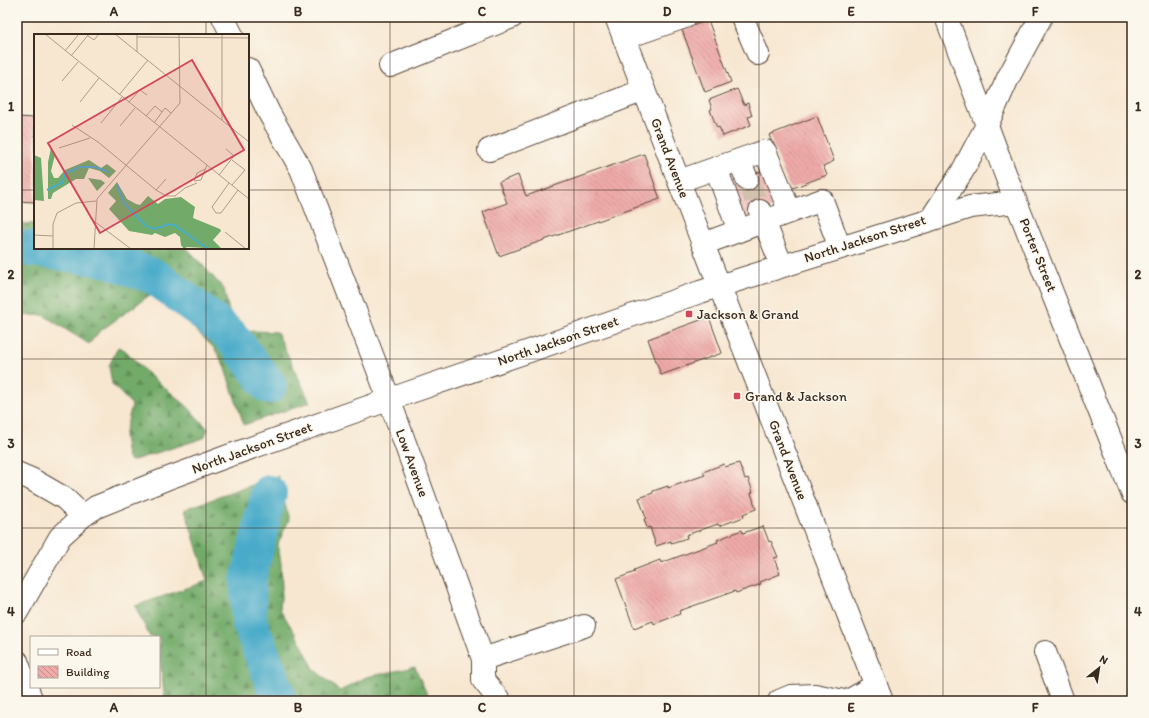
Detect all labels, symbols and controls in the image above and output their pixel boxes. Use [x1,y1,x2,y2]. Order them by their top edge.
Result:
text: A [109,4,119,19]
text: B [294,4,303,19]
text: C [478,4,487,19]
text: D [663,4,672,19]
text: E [847,4,855,19]
text: F [1032,4,1039,19]
inset map [34,34,249,249]
text: 1 [8,99,14,114]
text: 1 [1135,99,1141,114]
street label: Grand Avenue [647,115,693,201]
street label: North Jackson Street [802,211,928,267]
street label: Porter Street [1016,216,1060,294]
text: 2 [8,267,15,282]
text: 2 [1135,267,1142,282]
place label: Jackson & Grand [697,306,799,323]
marker: Jackson & Grand [684,309,694,319]
street label: North Jackson Street [495,312,621,370]
place label: Grand & Jackson [745,388,847,405]
marker: Grand & Jackson [732,391,742,401]
street label: Grand Avenue [765,417,811,503]
street label: North Jackson Street [190,418,314,478]
street label: Low Avenue [392,427,432,500]
text: 3 [7,436,15,451]
text: 3 [1134,436,1142,451]
text: 4 [7,604,15,619]
text: 4 [1134,604,1142,619]
legend [30,636,160,688]
text: Road [66,645,92,659]
north arrow [1079,648,1119,688]
text: N [1097,652,1110,667]
text: Building [66,665,110,679]
text: A [109,700,119,715]
text: B [294,700,303,715]
text: C [478,700,487,715]
text: D [663,700,672,715]
text: E [847,700,855,715]
text: F [1032,700,1039,715]

